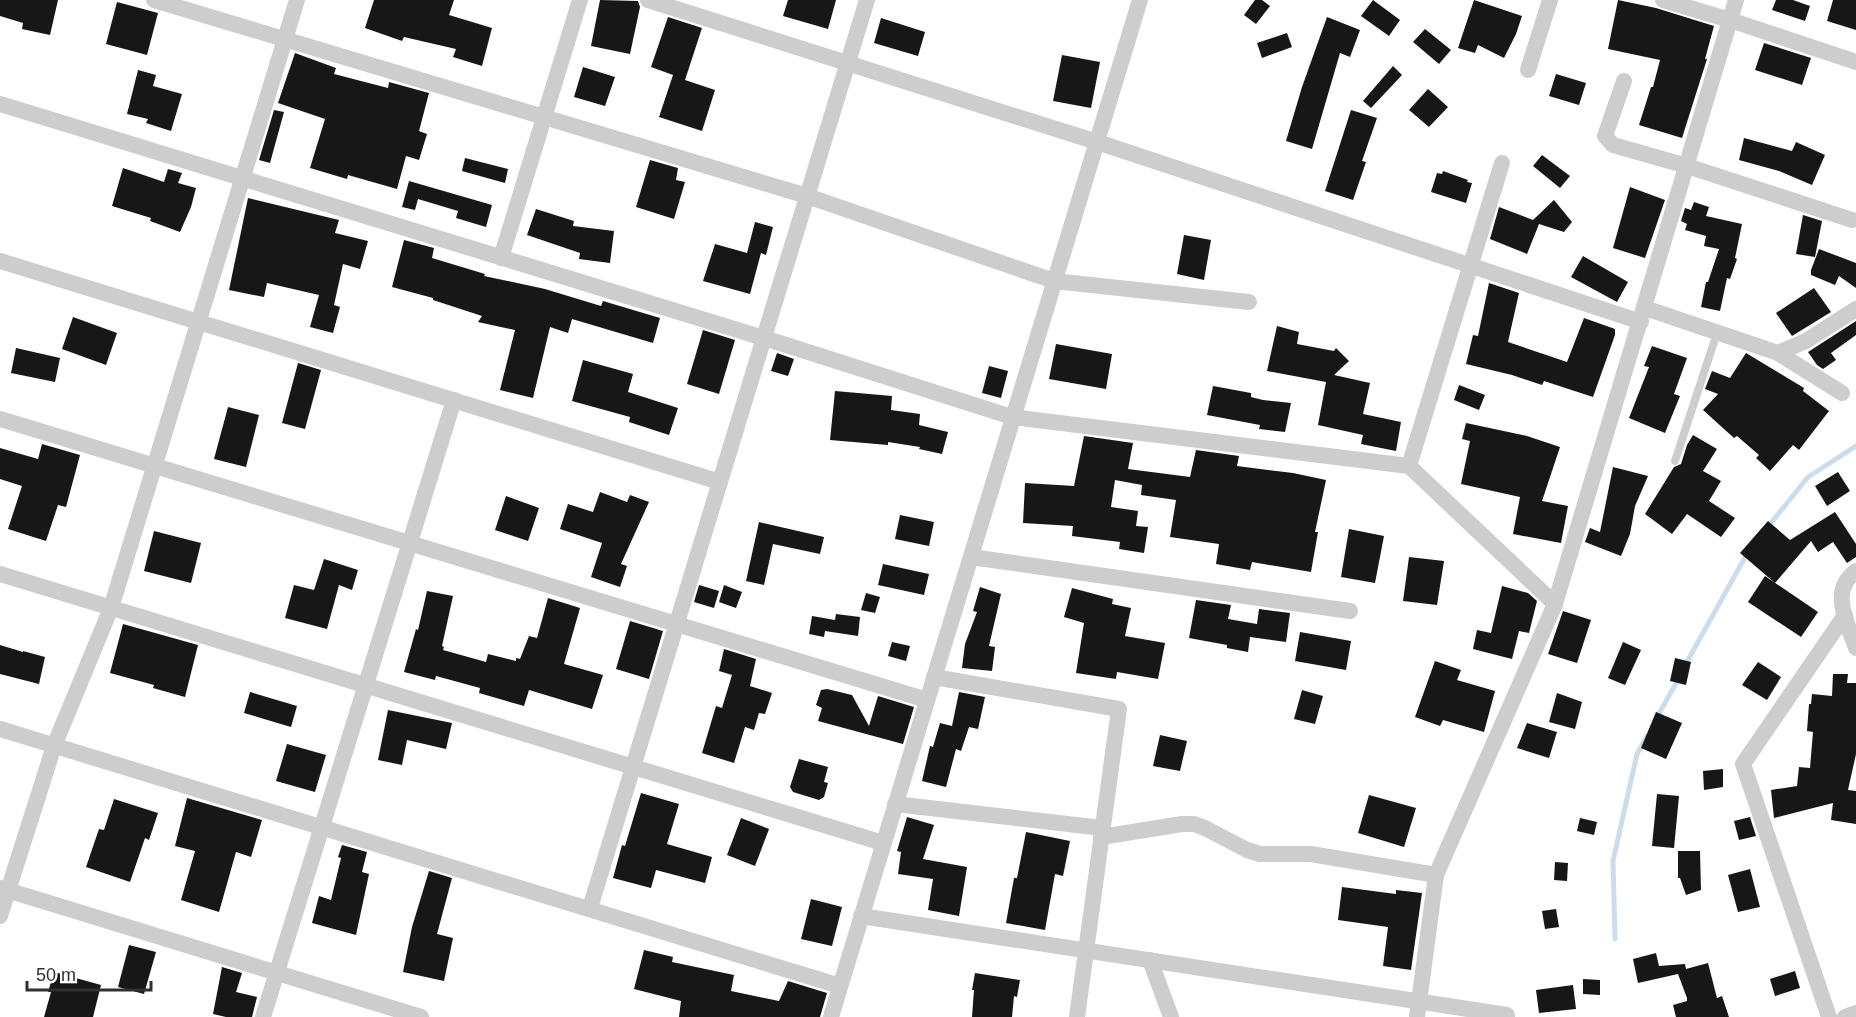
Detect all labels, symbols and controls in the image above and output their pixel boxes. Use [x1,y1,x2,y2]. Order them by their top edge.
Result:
scale bar [27,954,152,992]
text: 50 m [36,965,76,985]

